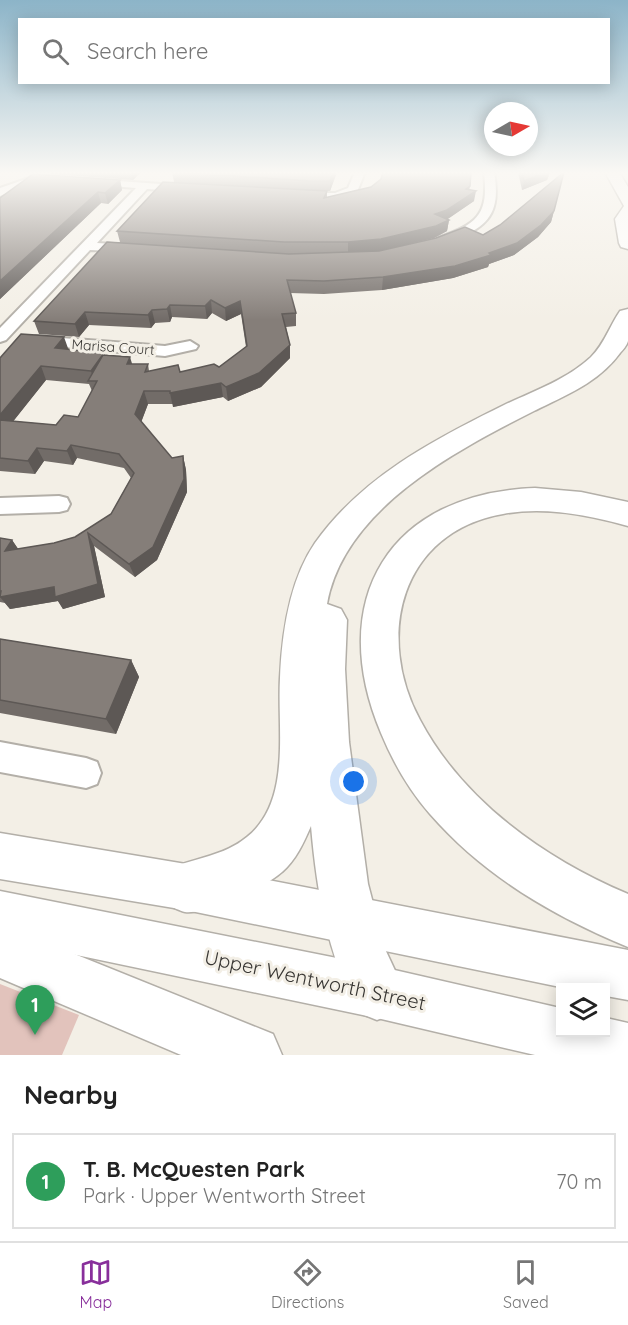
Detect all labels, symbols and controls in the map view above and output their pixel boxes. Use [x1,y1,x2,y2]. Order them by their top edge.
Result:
search box [18,18,610,84]
icon: search [39,35,72,68]
text: Search here [87,37,208,65]
north arrow [484,102,538,156]
street label: Marisa Court [71,335,155,359]
your location [339,767,368,796]
street label: Upper Wentworth Street [202,944,428,1015]
map controls [556,983,610,1037]
button: layers [556,983,610,1037]
pin: 1 [15,986,54,1035]
text: Nearby [24,1078,118,1111]
text: T. B. McQuesten Park [83,1155,305,1183]
text: 1 [42,1169,49,1194]
text: 70 m [556,1169,602,1194]
text: Park · Upper Wentworth Street [83,1183,366,1208]
tab: Map [79,1256,112,1312]
tab: Directions [271,1256,344,1312]
tab: Saved [503,1256,549,1312]

